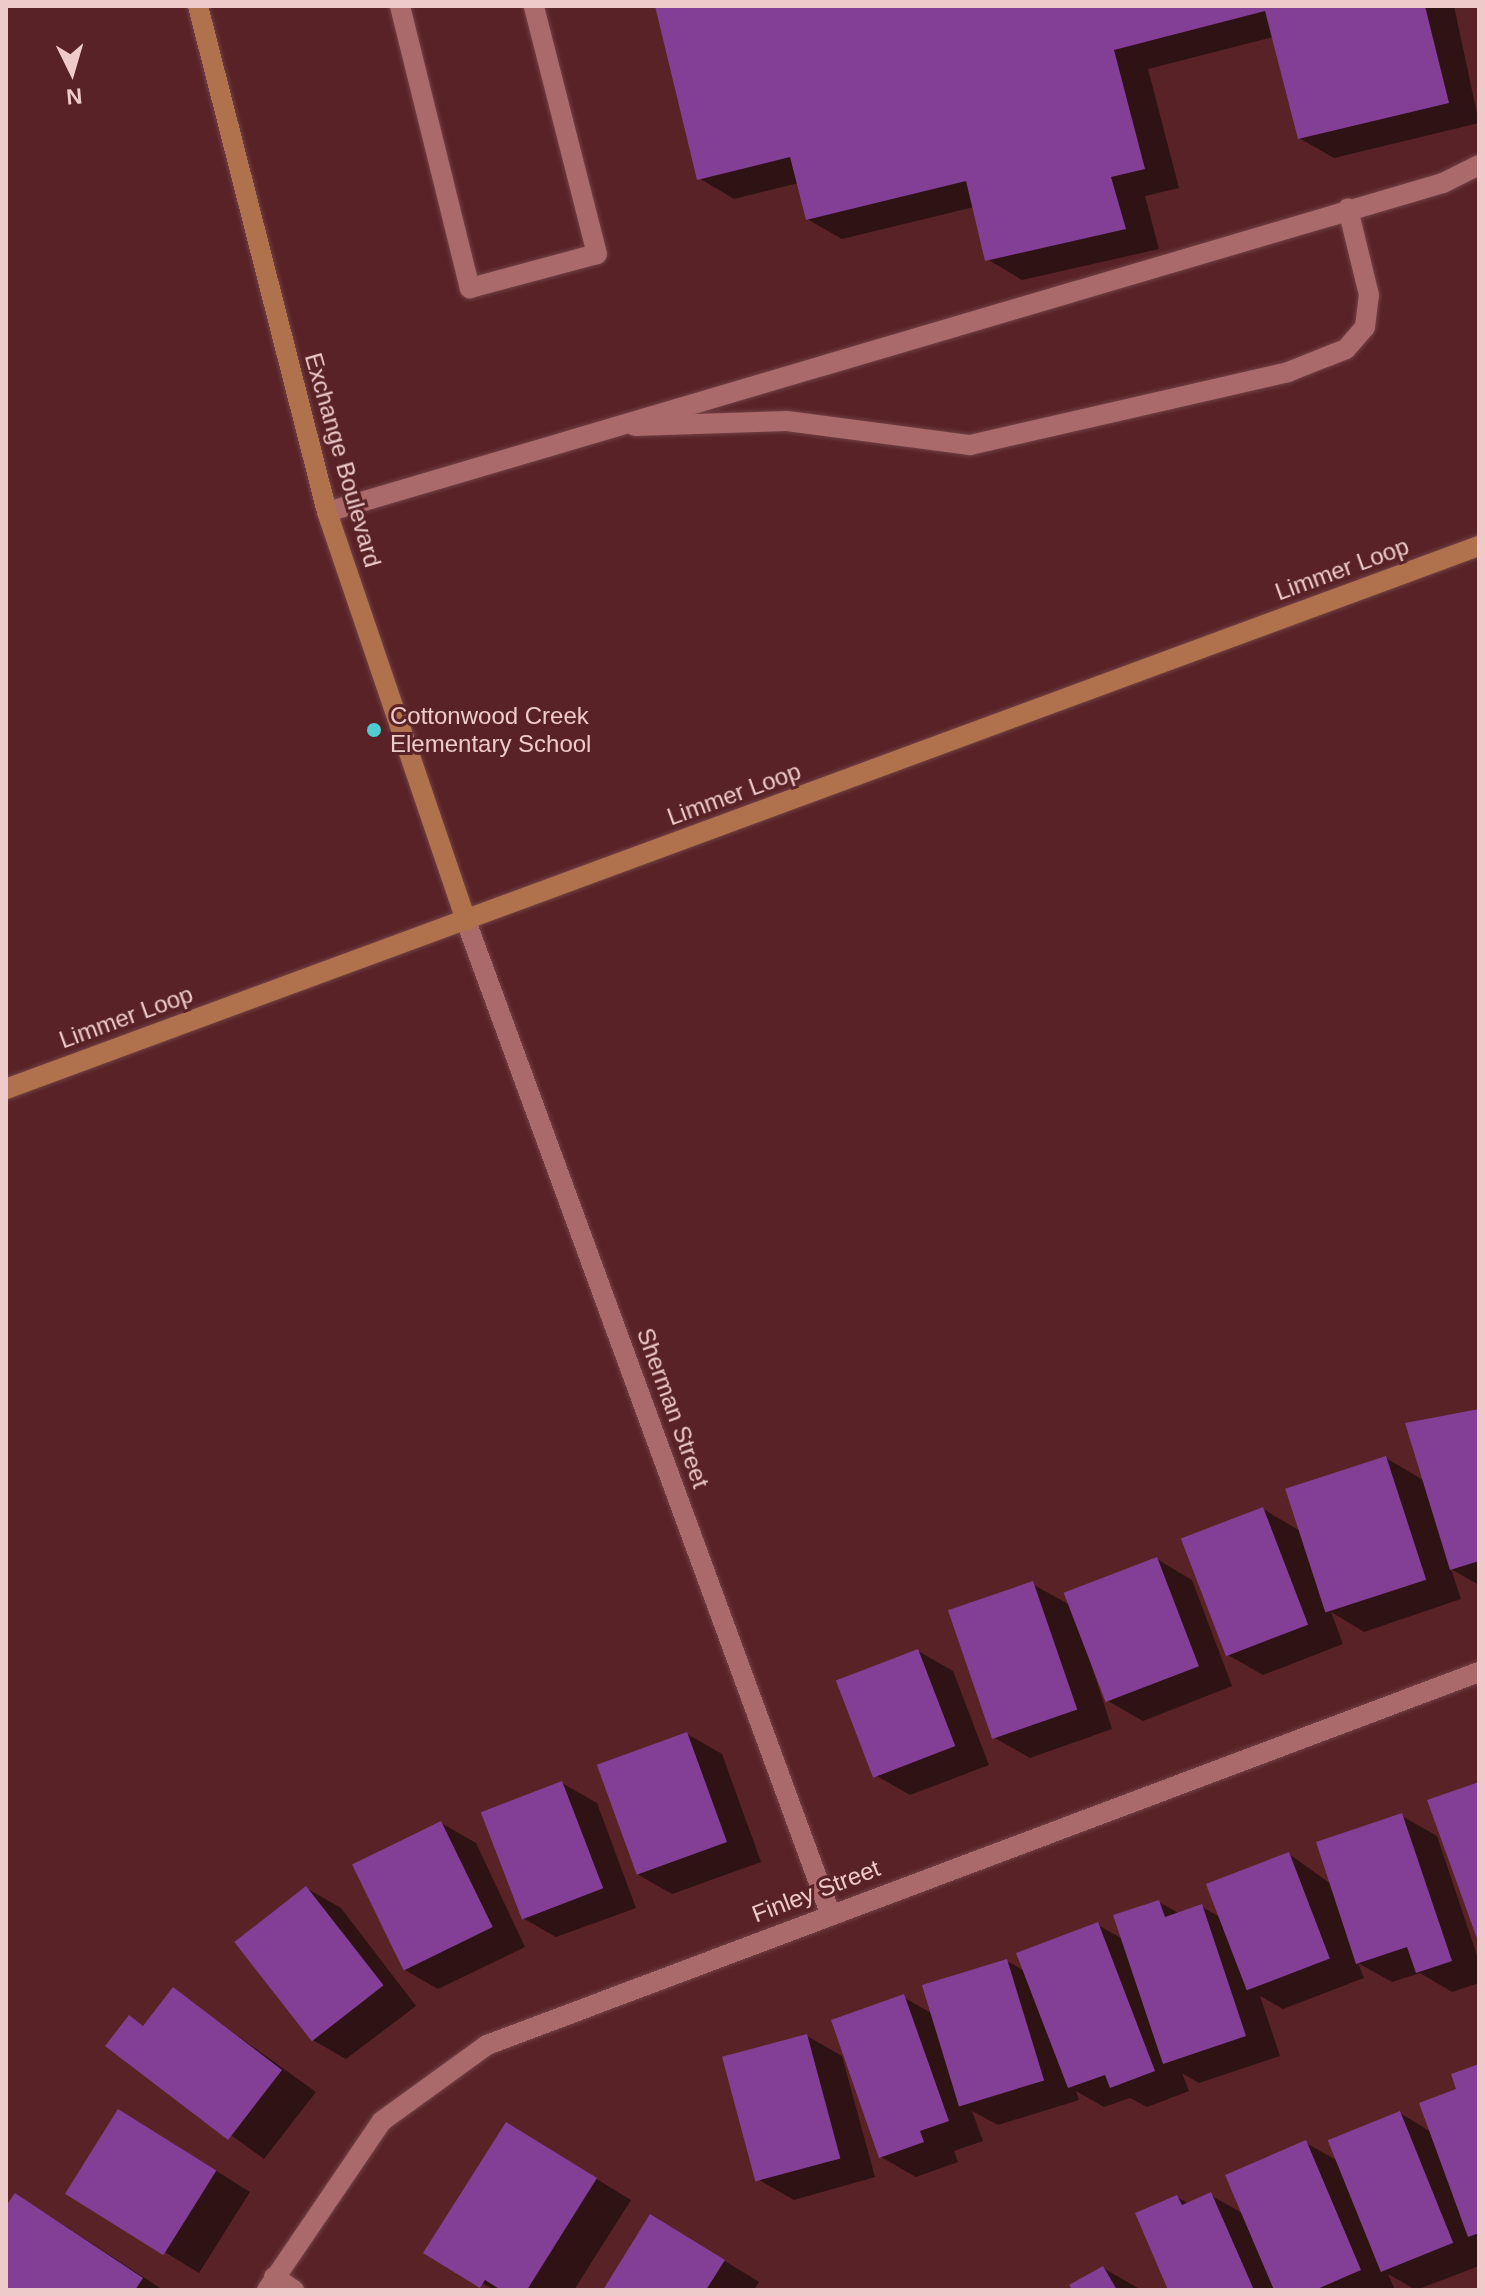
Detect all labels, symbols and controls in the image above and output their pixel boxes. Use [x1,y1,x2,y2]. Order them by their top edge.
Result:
north arrow [32,32,112,112]
text: N [65,83,83,110]
street label: Exchange Boulevard [299,350,387,570]
street label: Limmer Loop [1271,532,1413,606]
place label: Cottonwood Creek Elementary School [390,702,591,758]
marker: Cottonwood Creek Elementary School [365,721,383,739]
street label: Limmer Loop [663,757,805,831]
street label: Limmer Loop [55,980,197,1054]
street label: Sherman Street [631,1324,715,1492]
street label: Finley Street [748,1853,884,1929]

